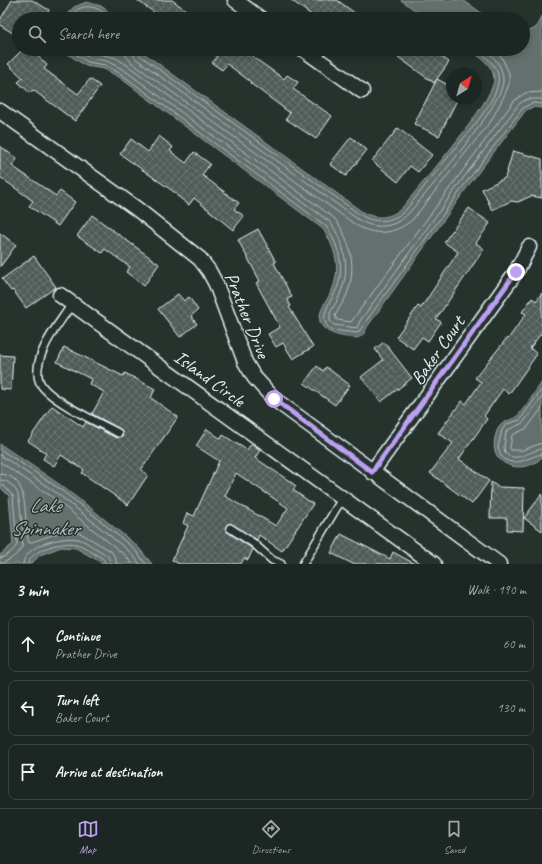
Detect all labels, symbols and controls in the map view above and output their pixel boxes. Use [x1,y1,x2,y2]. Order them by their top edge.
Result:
search box [12,12,530,56]
icon: search [26,23,48,45]
text: Search here [58,25,119,44]
north arrow [446,68,482,104]
route end [507,263,525,281]
street label: Prather Drive [219,269,276,363]
street label: Baker Court [405,310,471,390]
street label: Island Circle [169,345,251,414]
route start [265,390,283,408]
water label: Lake Spinnaker [11,493,82,541]
text: 3 min [16,580,49,601]
text: Walk · 190 m [467,582,526,598]
text: Continue [55,627,100,646]
icon: ahead [17,633,39,655]
text: 60 m [503,636,525,652]
text: Prather Drive [55,646,117,662]
text: Turn left [55,691,98,710]
icon: left [17,697,39,719]
text: 130 m [497,700,525,716]
text: Baker Court [55,710,109,726]
icon: arrive [17,761,39,783]
text: Arrive at destination [55,763,162,782]
tab: Map [77,818,99,856]
tab: Directions [252,818,290,856]
tab: Saved [443,818,465,856]

